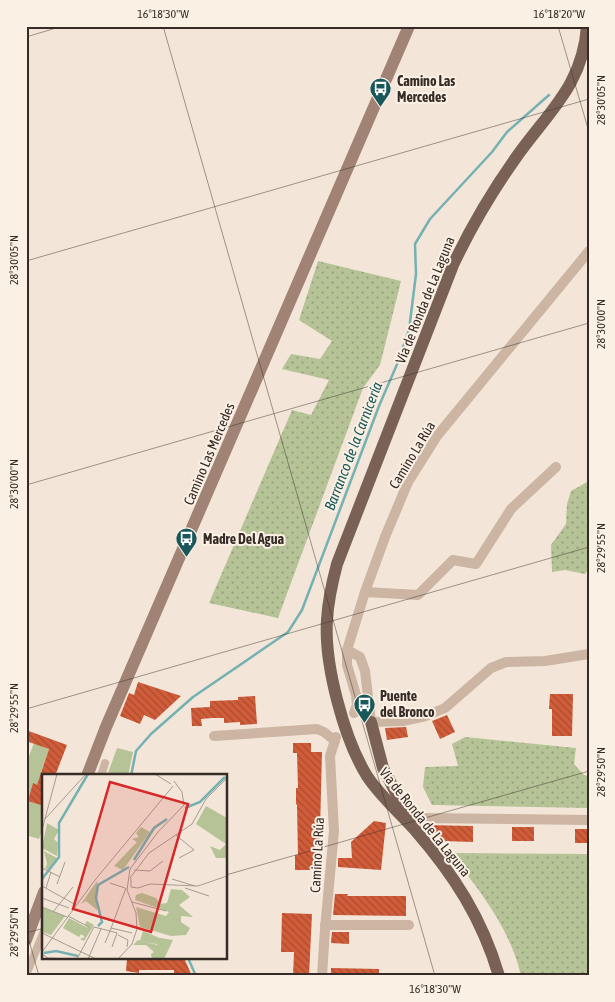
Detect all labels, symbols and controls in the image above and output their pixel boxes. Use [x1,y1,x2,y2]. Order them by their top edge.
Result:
text: 16°18'30"W [137,7,189,21]
text: 16°18'20"W [533,7,585,21]
place label: Camino Las Mercedes [397,73,455,105]
text: 28°30'05"N [594,75,608,125]
bus stop icon: Camino Las Mercedes [369,77,393,108]
street label: Vía de Ronda de La Laguna [392,234,458,366]
text: 28°30'05"N [7,235,21,285]
text: 28°30'00"N [594,299,608,349]
water label: Barranco de la Carnicería [321,379,385,513]
street label: Camino Las Mercedes [180,400,238,508]
street label: Camino La Rúa [386,419,438,491]
text: 28°30'00"N [7,459,21,509]
text: 28°29'55"N [594,523,608,573]
bus stop icon: Madre Del Agua [175,527,199,558]
place label: Madre Del Agua [203,531,284,547]
text: 28°29'55"N [7,683,21,733]
place label: Puente del Bronco [380,688,435,720]
bus stop icon: Puente del Bronco [352,692,376,723]
text: 28°29'50"N [594,747,608,797]
street label: Vía de Ronda de La Laguna [376,764,474,880]
inset map [42,774,228,960]
street label: Camino La Rúa [307,817,327,893]
text: 28°29'50"N [7,907,21,957]
text: 16°18'30"W [409,982,461,996]

